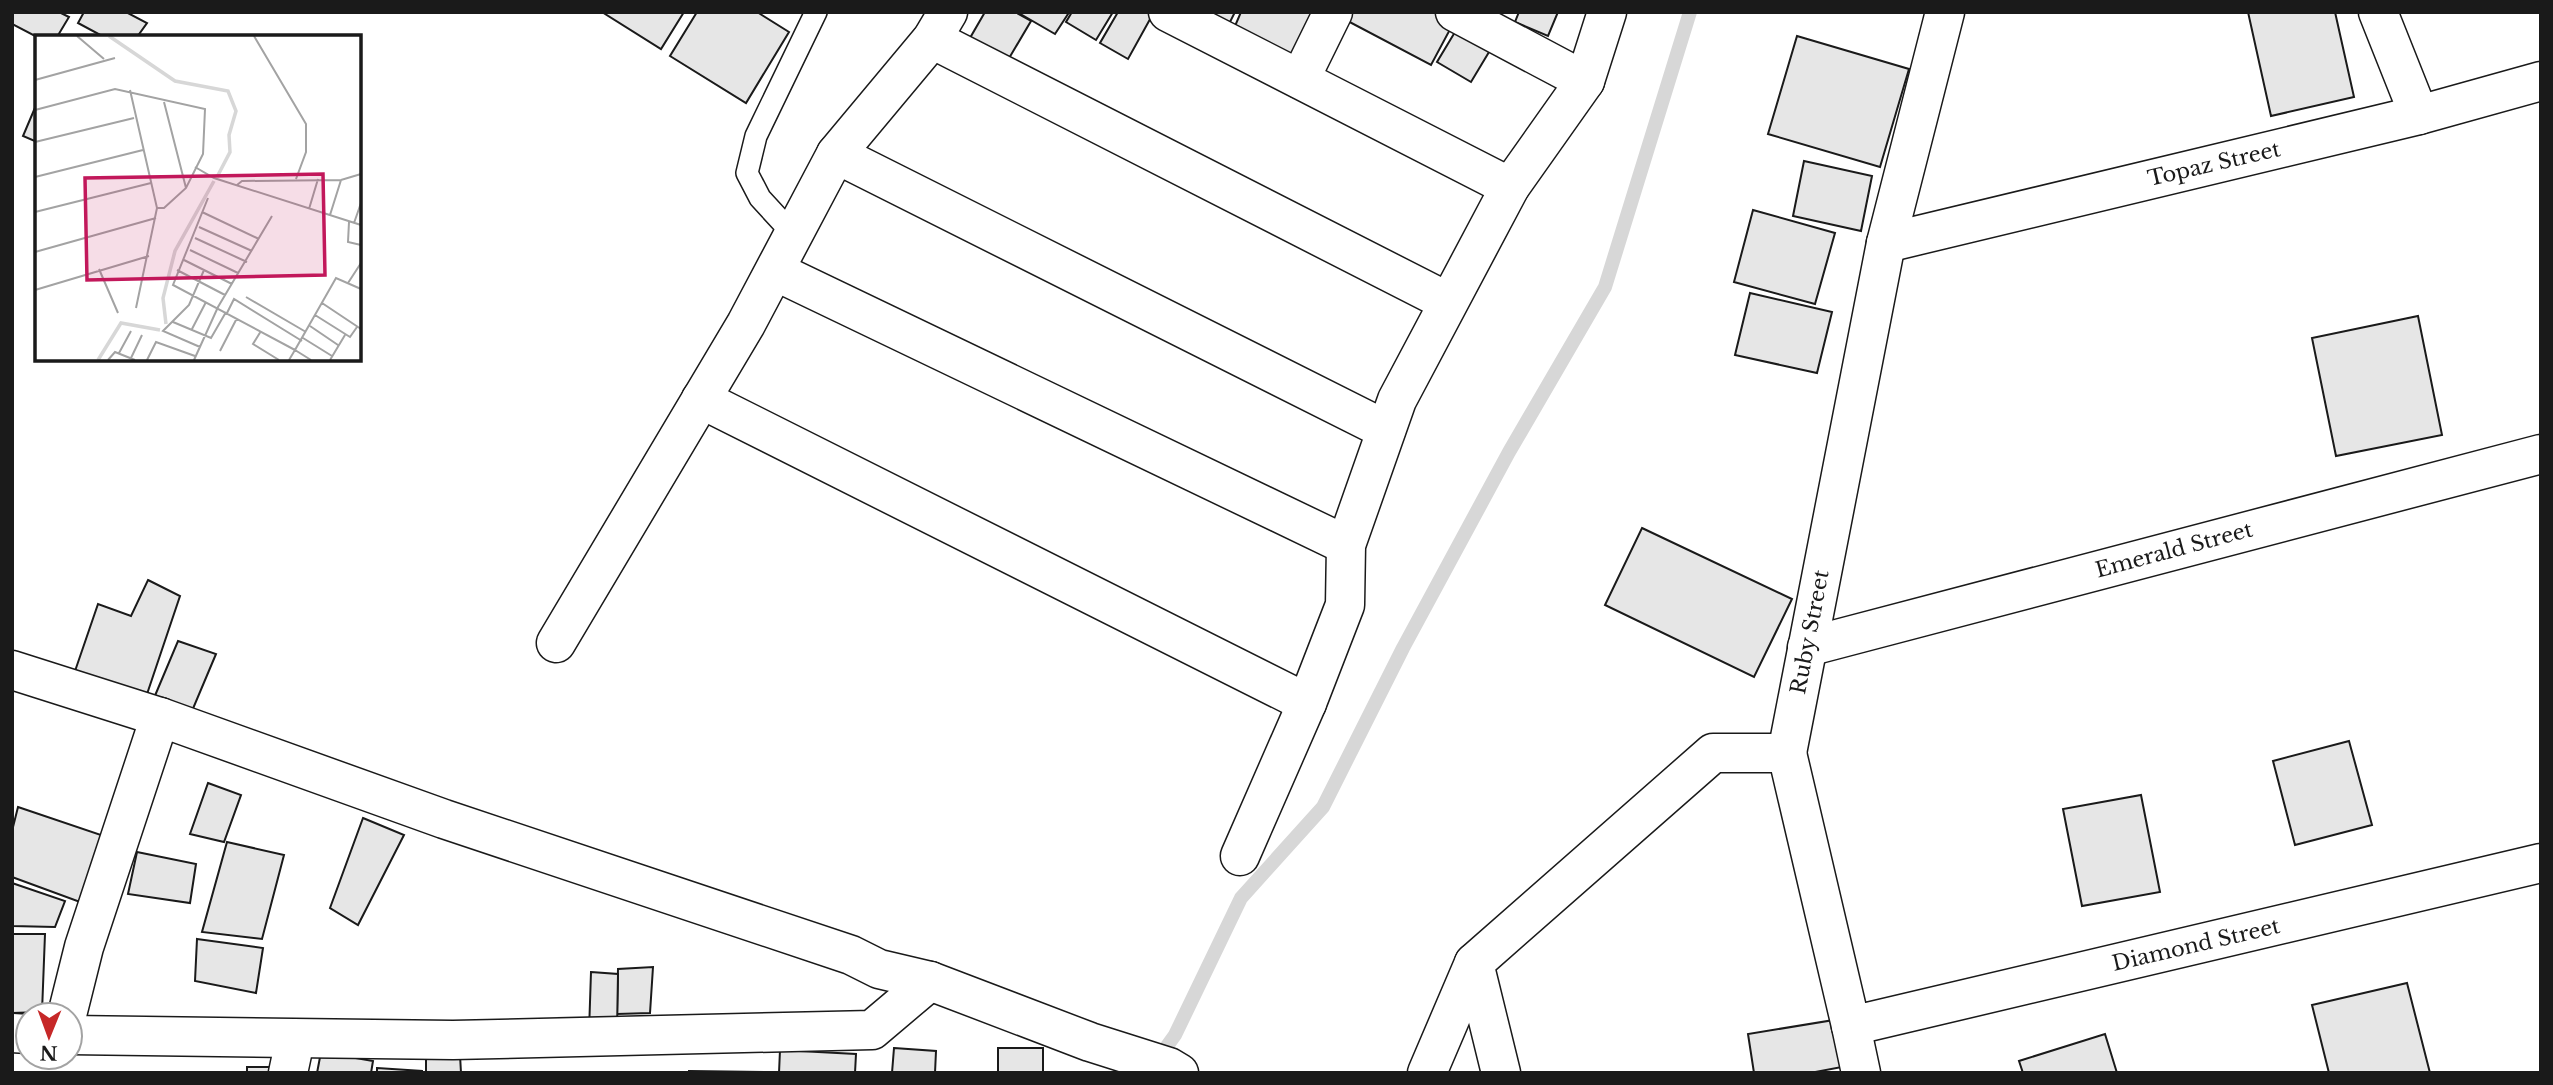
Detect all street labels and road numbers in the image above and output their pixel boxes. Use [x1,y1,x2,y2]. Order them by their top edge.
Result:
street label: Topaz Street [2145,136,2283,192]
street label: Emerald Street [2093,517,2255,583]
street label: Ruby Street [1785,568,1835,696]
street label: Diamond Street [2110,913,2283,977]

